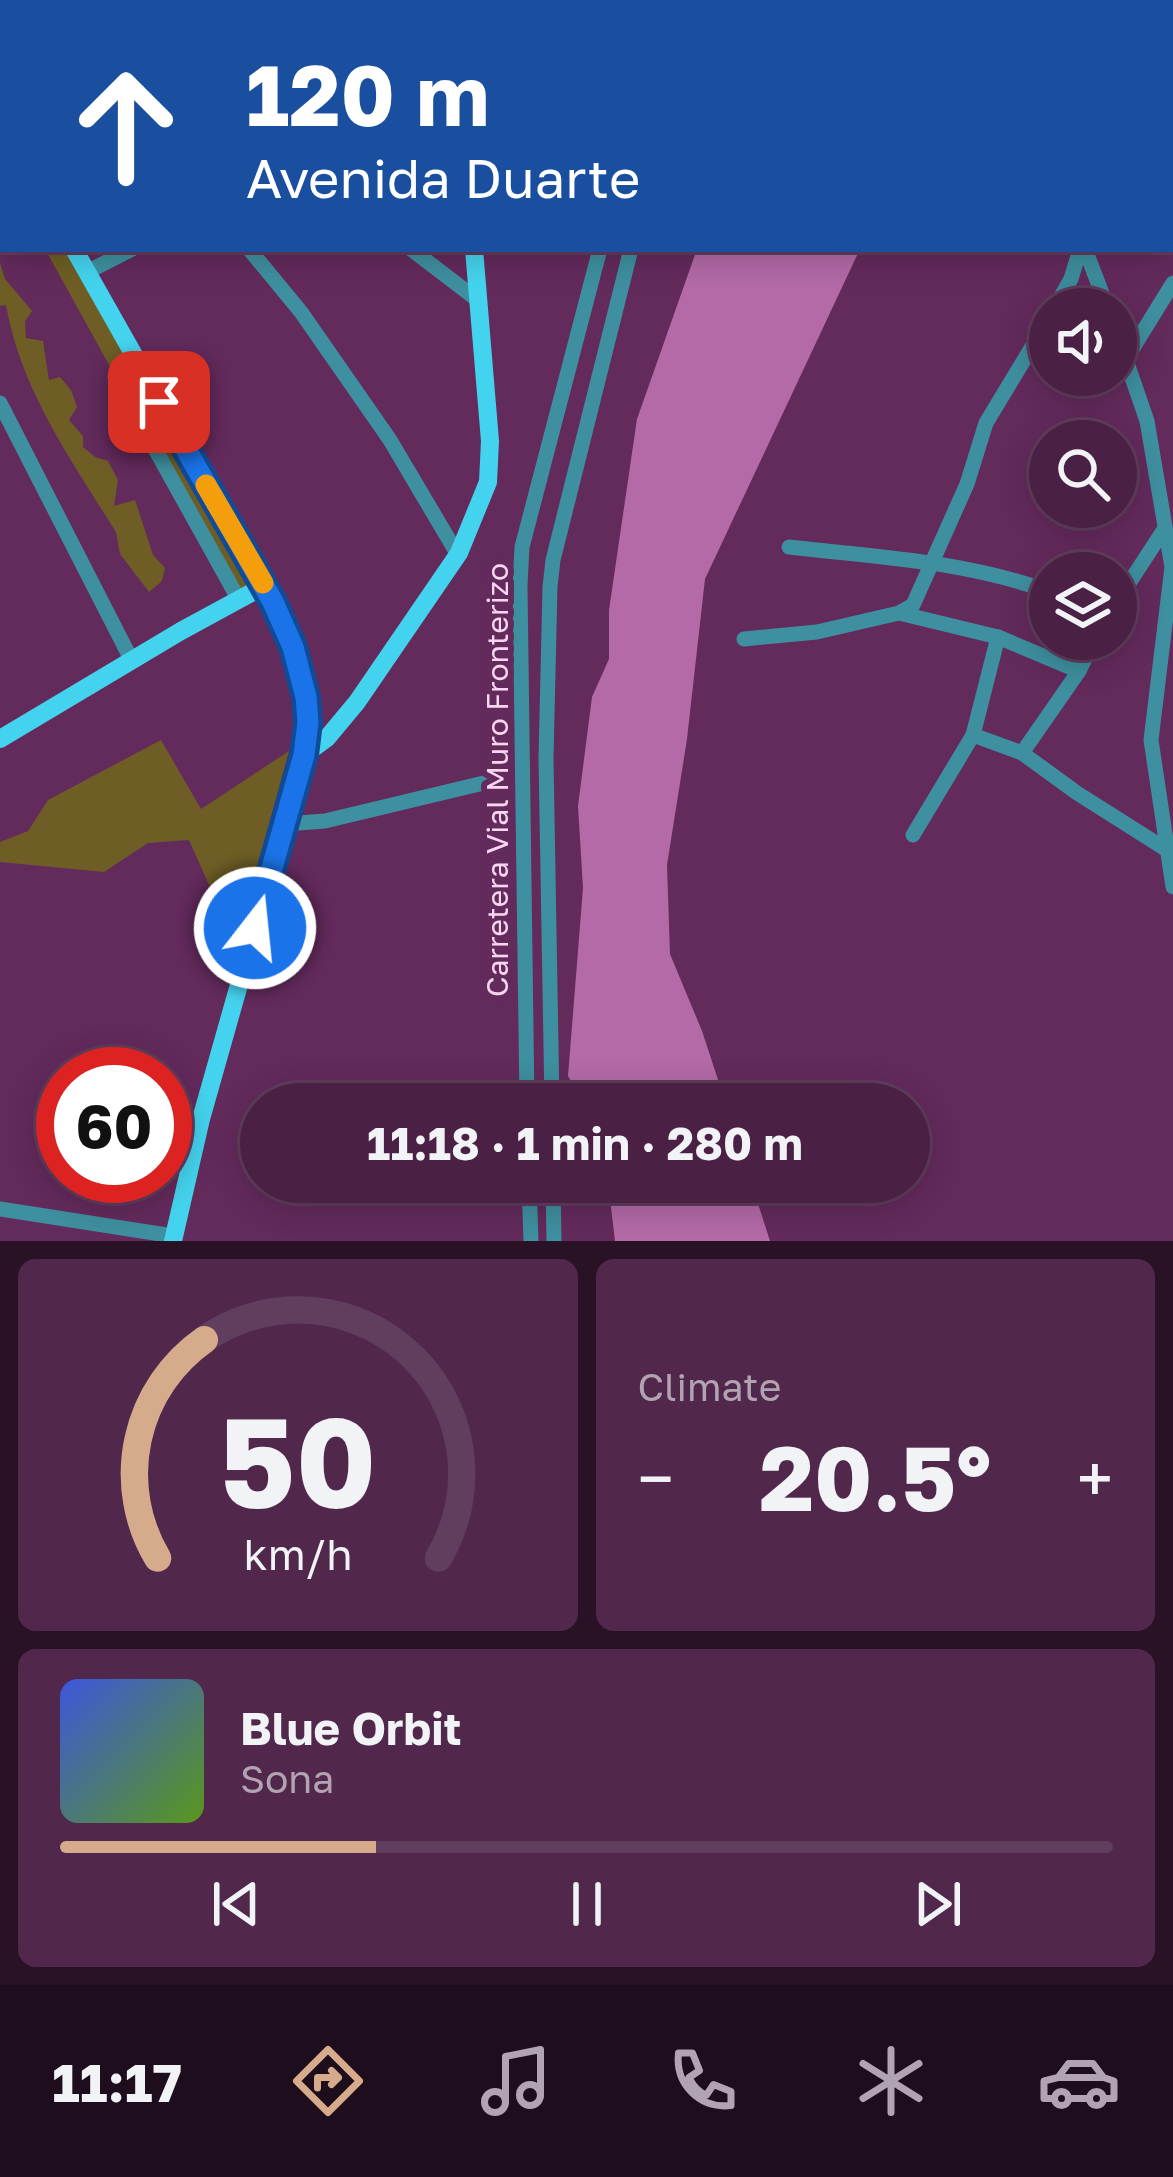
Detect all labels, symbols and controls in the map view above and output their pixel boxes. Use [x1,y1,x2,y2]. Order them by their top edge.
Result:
text: 120 m [246,44,490,144]
icon: ahead [48,48,204,204]
text: Avenida Duarte [246,145,640,210]
map controls [1029,288,1137,660]
button: sound [1029,288,1137,396]
pin [108,351,210,453]
icon: arrive [126,369,192,435]
button: search [1029,420,1137,528]
button: layers [1029,552,1137,660]
street label: Carretera Vial Muro Fronterizo [479,563,515,997]
position arrow [192,865,318,991]
speed limit sign: 60 [36,1047,192,1203]
text: 11:18 · 1 min · 280 m [367,1116,803,1170]
text: Climate [638,1363,781,1410]
text: 50 [219,1385,376,1534]
text: 20.5° [759,1423,991,1531]
text: − [638,1438,674,1518]
text: + [1077,1438,1113,1518]
text: km/h [243,1528,352,1579]
text: Blue Orbit [240,1701,462,1755]
text: Sona [240,1755,334,1802]
icon: previous [203,1871,269,1937]
icon: pause [554,1871,620,1937]
icon: next [905,1871,971,1937]
icon: directions [286,2039,370,2123]
icon: music [474,2039,558,2123]
icon: phone [661,2039,745,2123]
icon: climate [849,2039,933,2123]
icon: car [1037,2039,1121,2123]
text: 11:17 [52,2049,182,2114]

